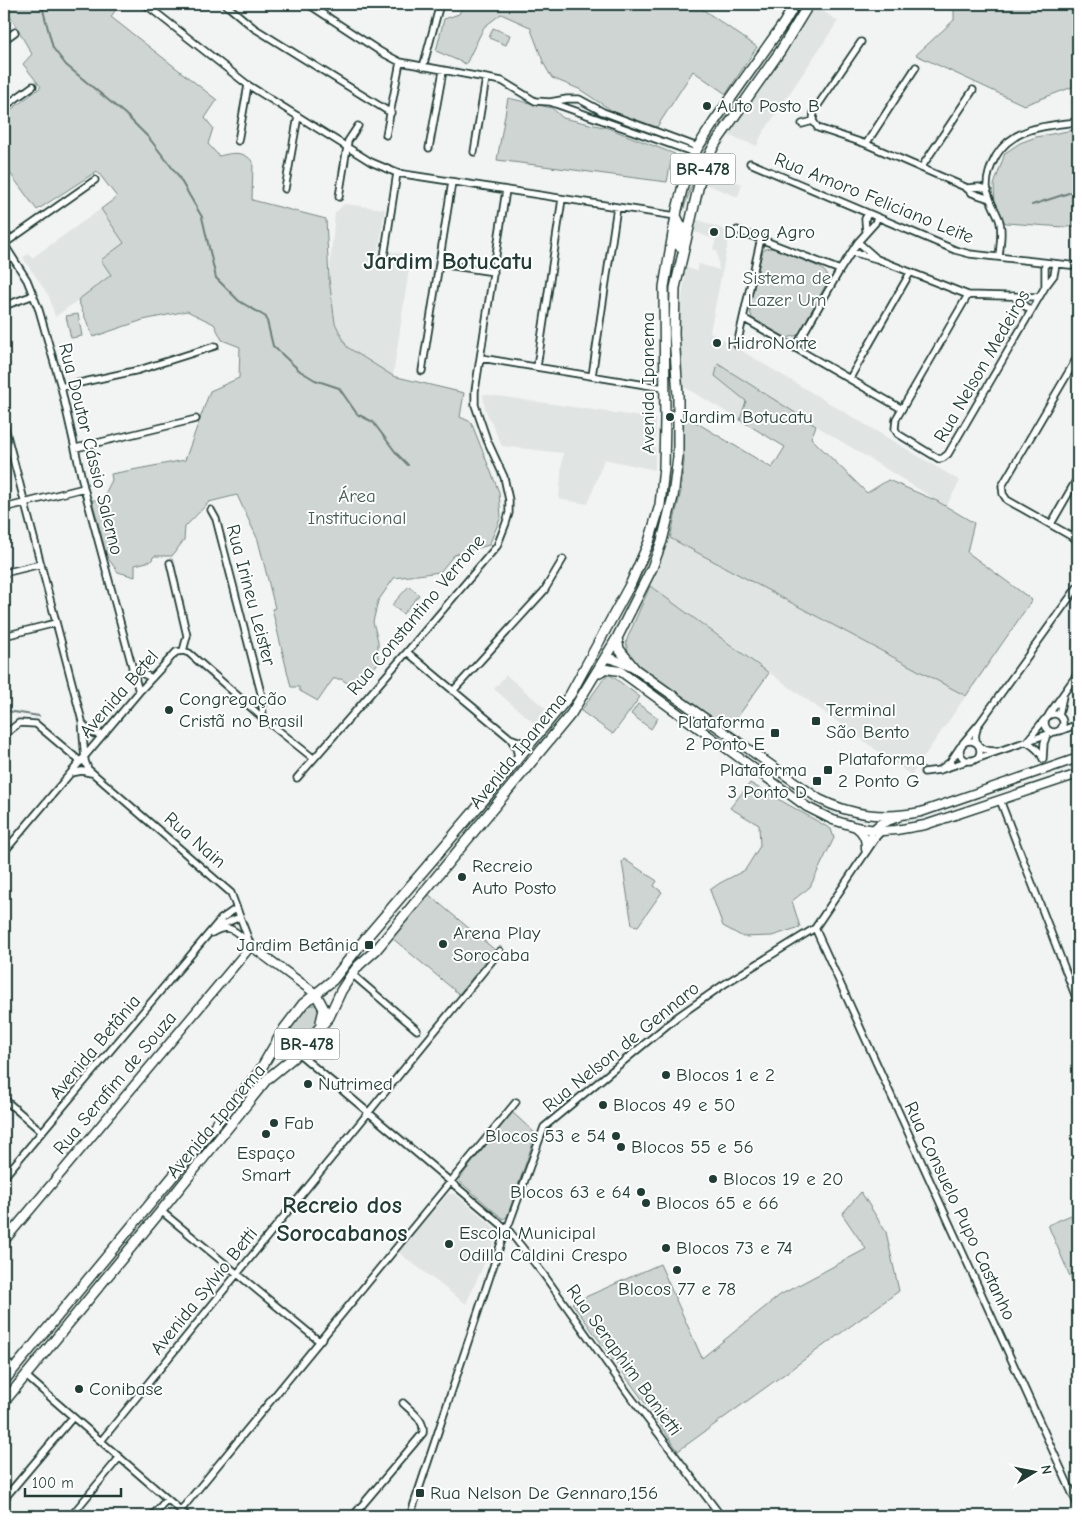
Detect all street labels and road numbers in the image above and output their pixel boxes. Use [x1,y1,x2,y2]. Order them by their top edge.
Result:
street label: Rua Amoro Feliciano Leite [771,148,977,248]
road number: BR-478 [670,153,736,184]
street label: Rua Nelson Medeiros [929,286,1035,446]
street label: Avenida Ipanema [637,312,659,454]
street label: Rua Doutor Cássio Salerno [54,341,128,557]
street label: Rua Irineu Leister [222,522,281,669]
street label: Rua Constantino Verrone [342,530,490,700]
street label: Avenida Betel [75,646,163,742]
street label: Avenida Ipanema [465,689,571,813]
street label: Rua Nain [160,807,230,873]
street label: Rua Nelson de Gennaro [538,977,704,1117]
street label: Avenida Betânia [45,990,145,1104]
street label: Rua Serafim de Souza [49,1007,181,1159]
road number: BR-478 [274,1028,340,1060]
street label: Avenida Ipanema [162,1060,270,1182]
street label: Rua Consuelo Pupo Castanho [900,1098,1020,1324]
street label: Avenida Sylvio Betti [146,1223,262,1359]
street label: Rua Seraphim Banietti [562,1280,686,1440]

